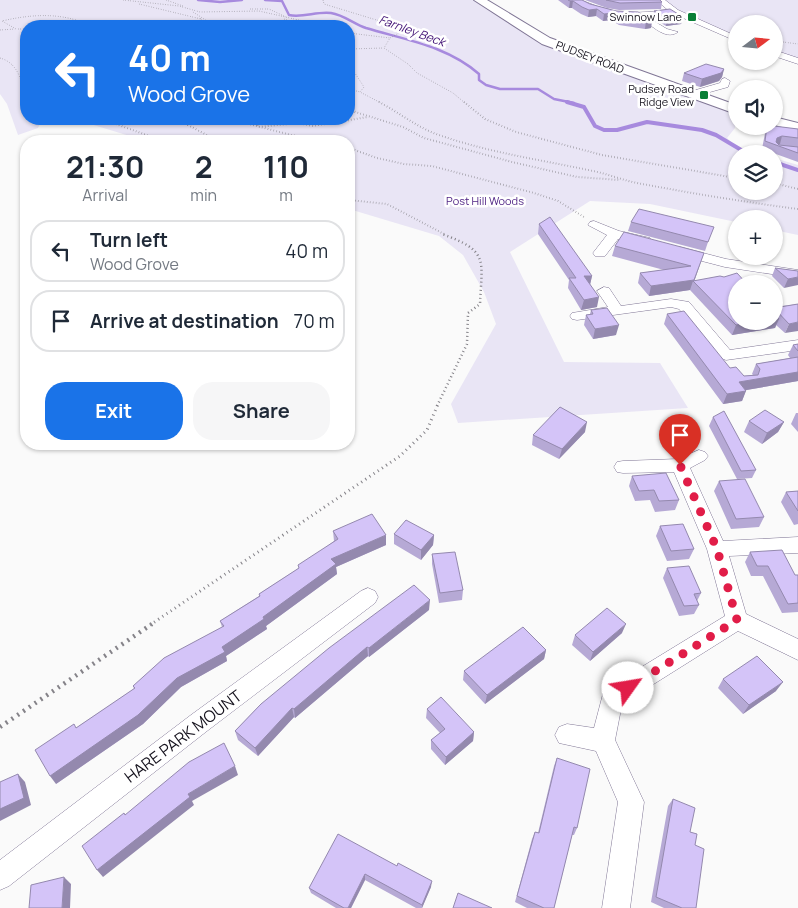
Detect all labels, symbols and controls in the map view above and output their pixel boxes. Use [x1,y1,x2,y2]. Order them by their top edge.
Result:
place label: Swinnow Lane [610,9,683,24]
water label: Farnley Beck [377,11,450,51]
marker: Swinnow Lane [686,11,698,23]
north arrow [728,15,782,70]
map controls [728,15,783,330]
text: 40 m [128,34,211,82]
street label: PUDSEY ROAD [554,37,626,76]
icon: left [45,40,110,105]
text: Wood Grove [128,79,250,109]
button: sound [728,80,783,135]
place label: Pudsey Road Ridge View [628,81,695,109]
marker: Pudsey Road Ridge View [698,89,710,101]
button: layers [728,145,783,200]
text: 21:30 [66,146,144,187]
text: 2 [195,146,213,187]
text: 110 [263,146,309,187]
text: Arrival [82,184,128,206]
text: min [190,184,217,206]
text: m [279,184,293,206]
park label: Post Hill Woods [446,193,524,208]
button: + [728,210,783,265]
text: Turn left [90,227,168,253]
icon: left [47,237,75,265]
text: 40 m [285,238,328,264]
text: Wood Grove [90,253,179,275]
button: − [728,275,783,330]
icon: arrive [47,307,75,335]
text: Arrive at destination [90,308,279,334]
text: 70 m [294,308,335,334]
button: Exit [45,382,183,440]
button: Share [193,382,330,440]
pin [659,414,701,465]
icon: arrive [666,421,694,449]
position arrow [601,661,653,713]
street label: HARE PARK MOUNT [120,684,247,787]

